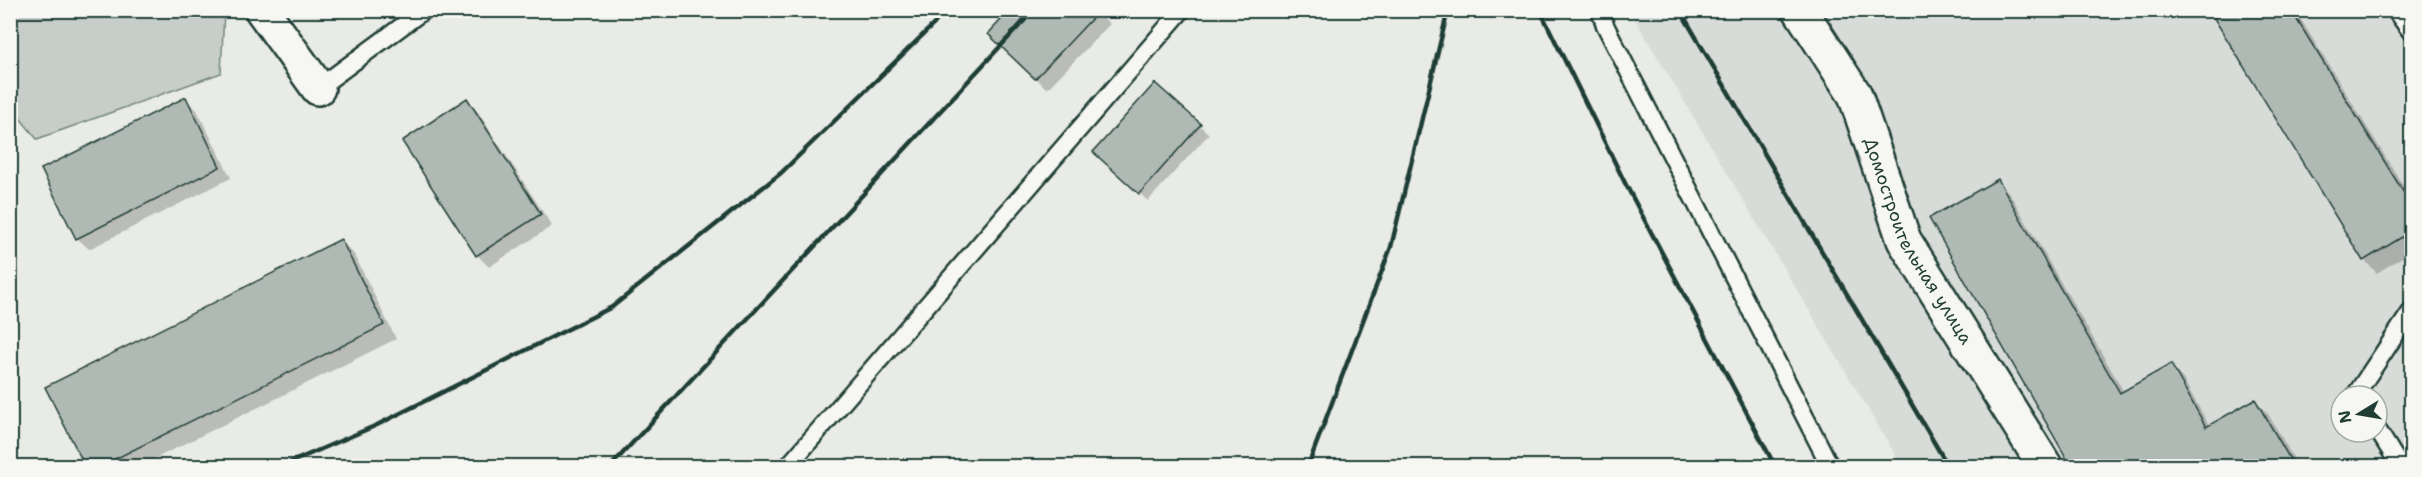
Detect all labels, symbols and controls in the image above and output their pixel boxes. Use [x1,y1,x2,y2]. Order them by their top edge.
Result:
street label: Домостроительная улица [1858,134,1978,349]
north arrow [2329,384,2389,444]
text: N [2333,409,2356,425]

